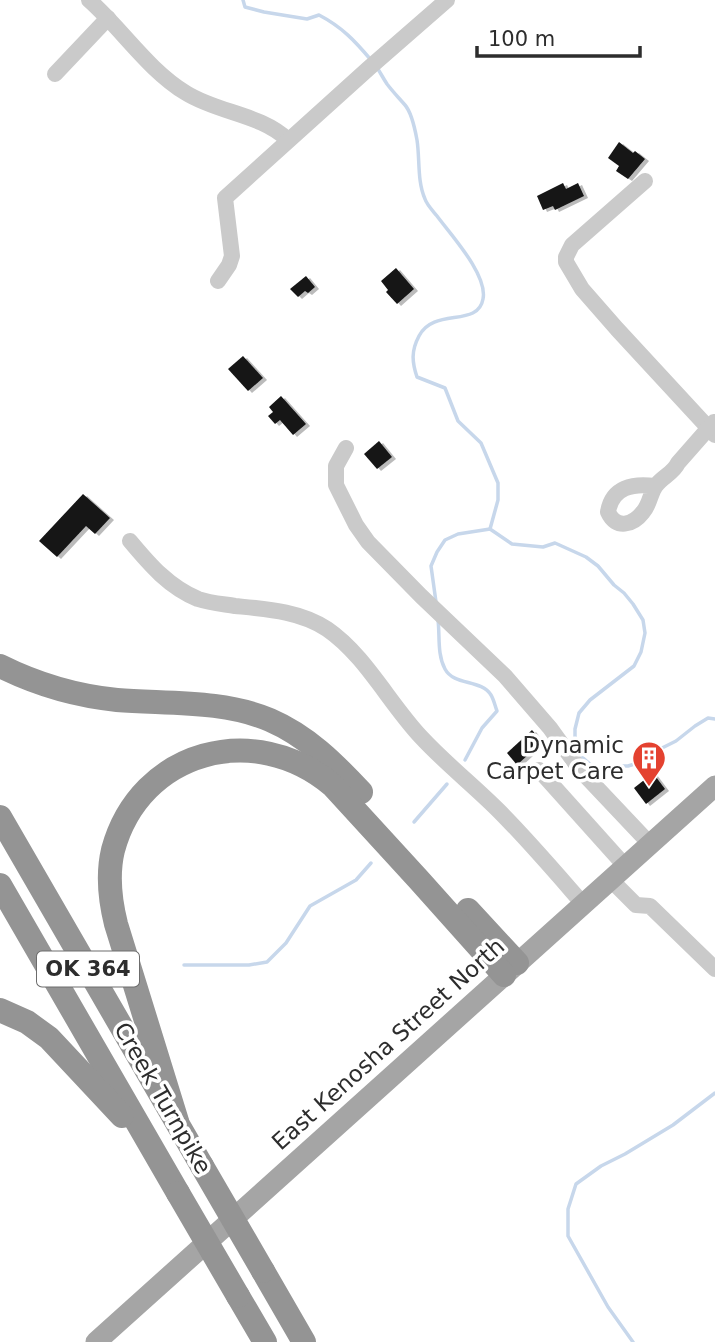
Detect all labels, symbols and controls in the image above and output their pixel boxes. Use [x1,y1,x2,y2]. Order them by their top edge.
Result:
scale bar [477,14,640,58]
text: 100 m [488,27,555,51]
place label: Dynamic Carpet Care [486,732,624,784]
building icon: Dynamic Carpet Care [630,739,668,788]
street label: East Kenosha Street North [267,933,509,1155]
road number: OK 364 [37,951,139,986]
street label: Creek Turnpike [109,1018,217,1178]

